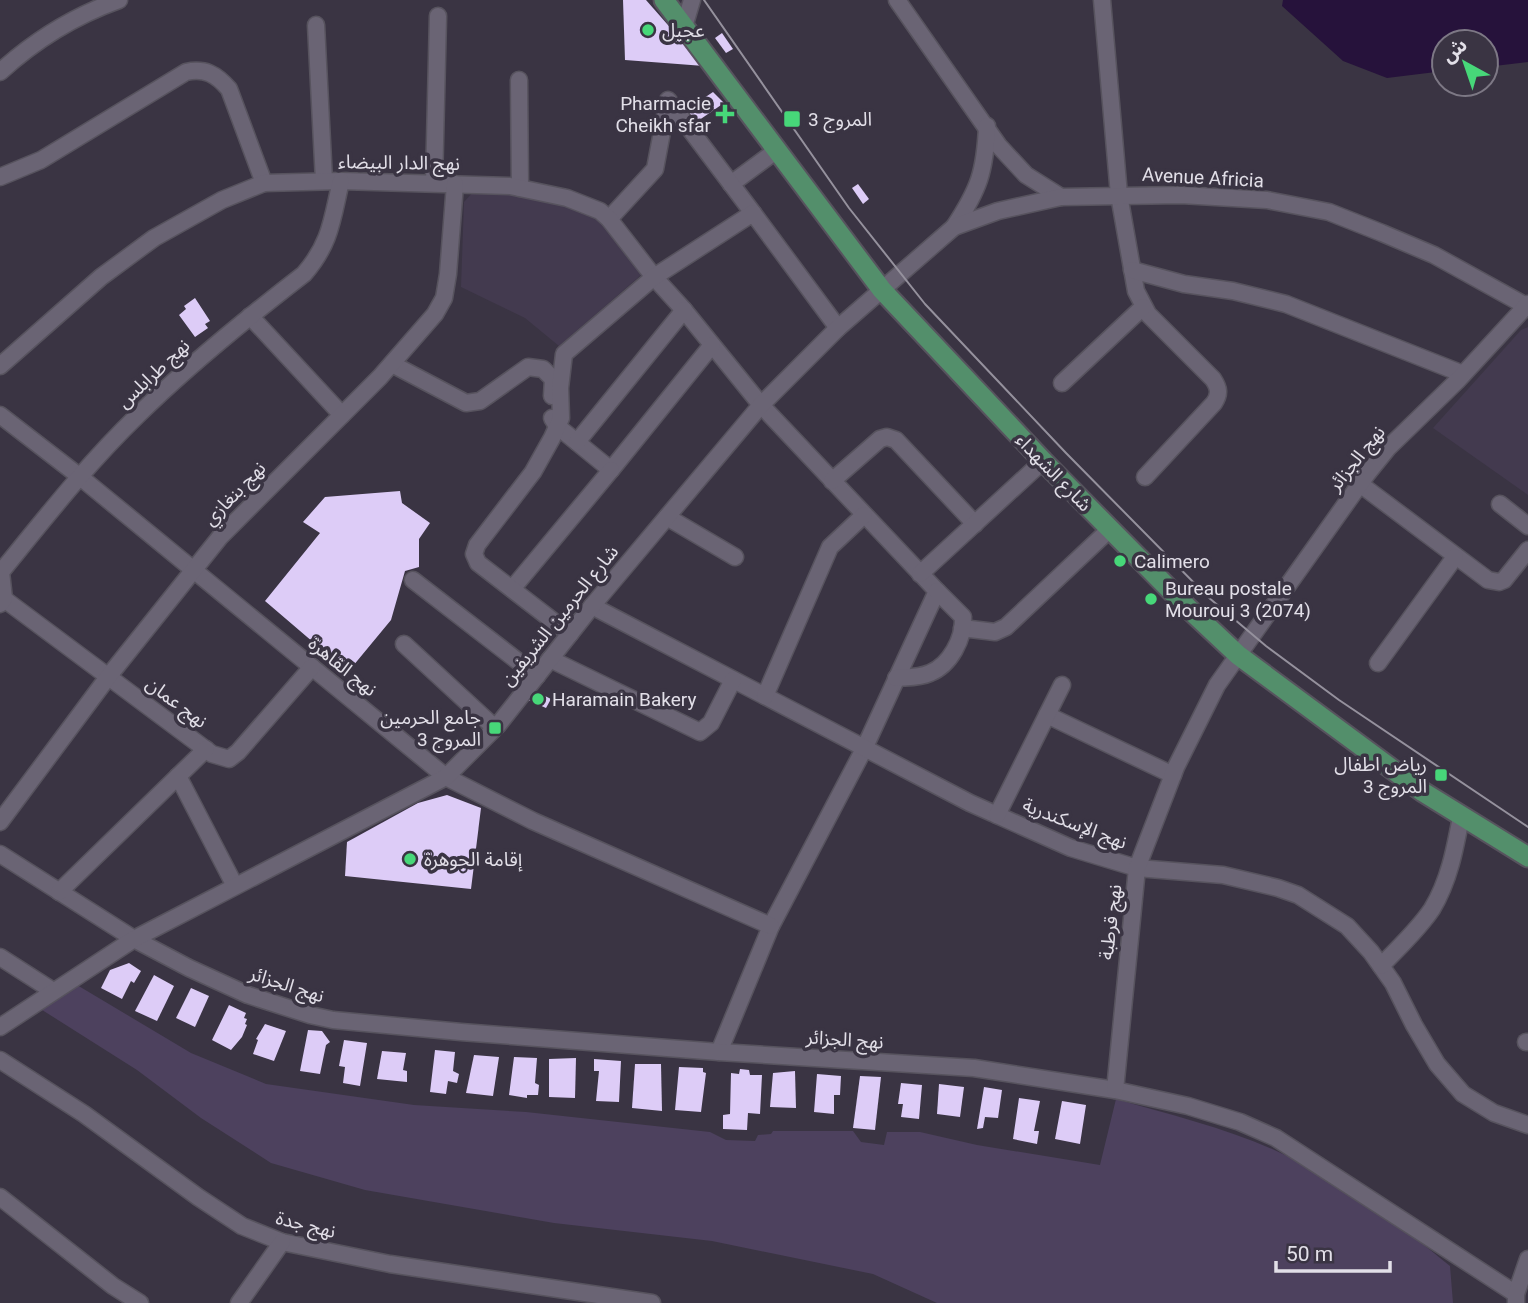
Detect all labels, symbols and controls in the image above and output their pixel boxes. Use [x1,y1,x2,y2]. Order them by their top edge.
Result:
place label: عجيل [662,19,705,42]
marker: عجيل [640,22,656,38]
north arrow [1430,28,1500,98]
text: ش [1437,33,1472,68]
place label: Pharmacie Cheikh sfar [615,92,712,137]
marker: Pharmacie Cheikh sfar [717,106,733,122]
place label: المروج 3 [808,108,872,133]
marker: المروج 3 [782,109,802,129]
street label: نهج الدار البيضاء [338,150,460,178]
street label: Avenue Africia [1142,163,1264,192]
street label: نهج طرابلس [112,334,197,415]
street label: نهج الجزائر [1322,421,1392,498]
street label: شارع الشهداء [1009,429,1096,517]
street label: نهج بنغازي [198,456,273,533]
street label: شارع الحرمين الشريفين [496,540,625,692]
place label: Calimero [1134,550,1210,573]
marker: Calimero [1112,553,1128,569]
place label: Bureau postale Mourouj 3 (2074) [1165,577,1311,622]
marker: Bureau postale Mourouj 3 (2074) [1143,591,1159,607]
street label: نهج القاهرة [302,632,382,703]
street label: نهج عمان [140,672,212,735]
place label: Haramain Bakery [552,688,696,711]
marker: Haramain Bakery [530,691,546,707]
place label: جامع الحرمين المروج 3 [380,706,481,753]
marker: جامع الحرمين المروج 3 [487,720,503,736]
place label: رياض اطفال المروج 3 [1334,753,1427,800]
marker: رياض اطفال المروج 3 [1433,767,1449,783]
street label: نهج الإسكندرية [1018,793,1130,857]
place label: إقامة الجوهرة [424,848,523,872]
marker: إقامة الجوهرة [402,851,418,867]
street label: نهج قرطبة [1094,883,1130,961]
street label: نهج الجزائر [245,961,327,1010]
street label: نهج الجزائر [804,1025,884,1057]
street label: نهج جدة [273,1206,338,1246]
scale bar [1276,1230,1390,1274]
text: 50 m [1286,1242,1333,1266]

